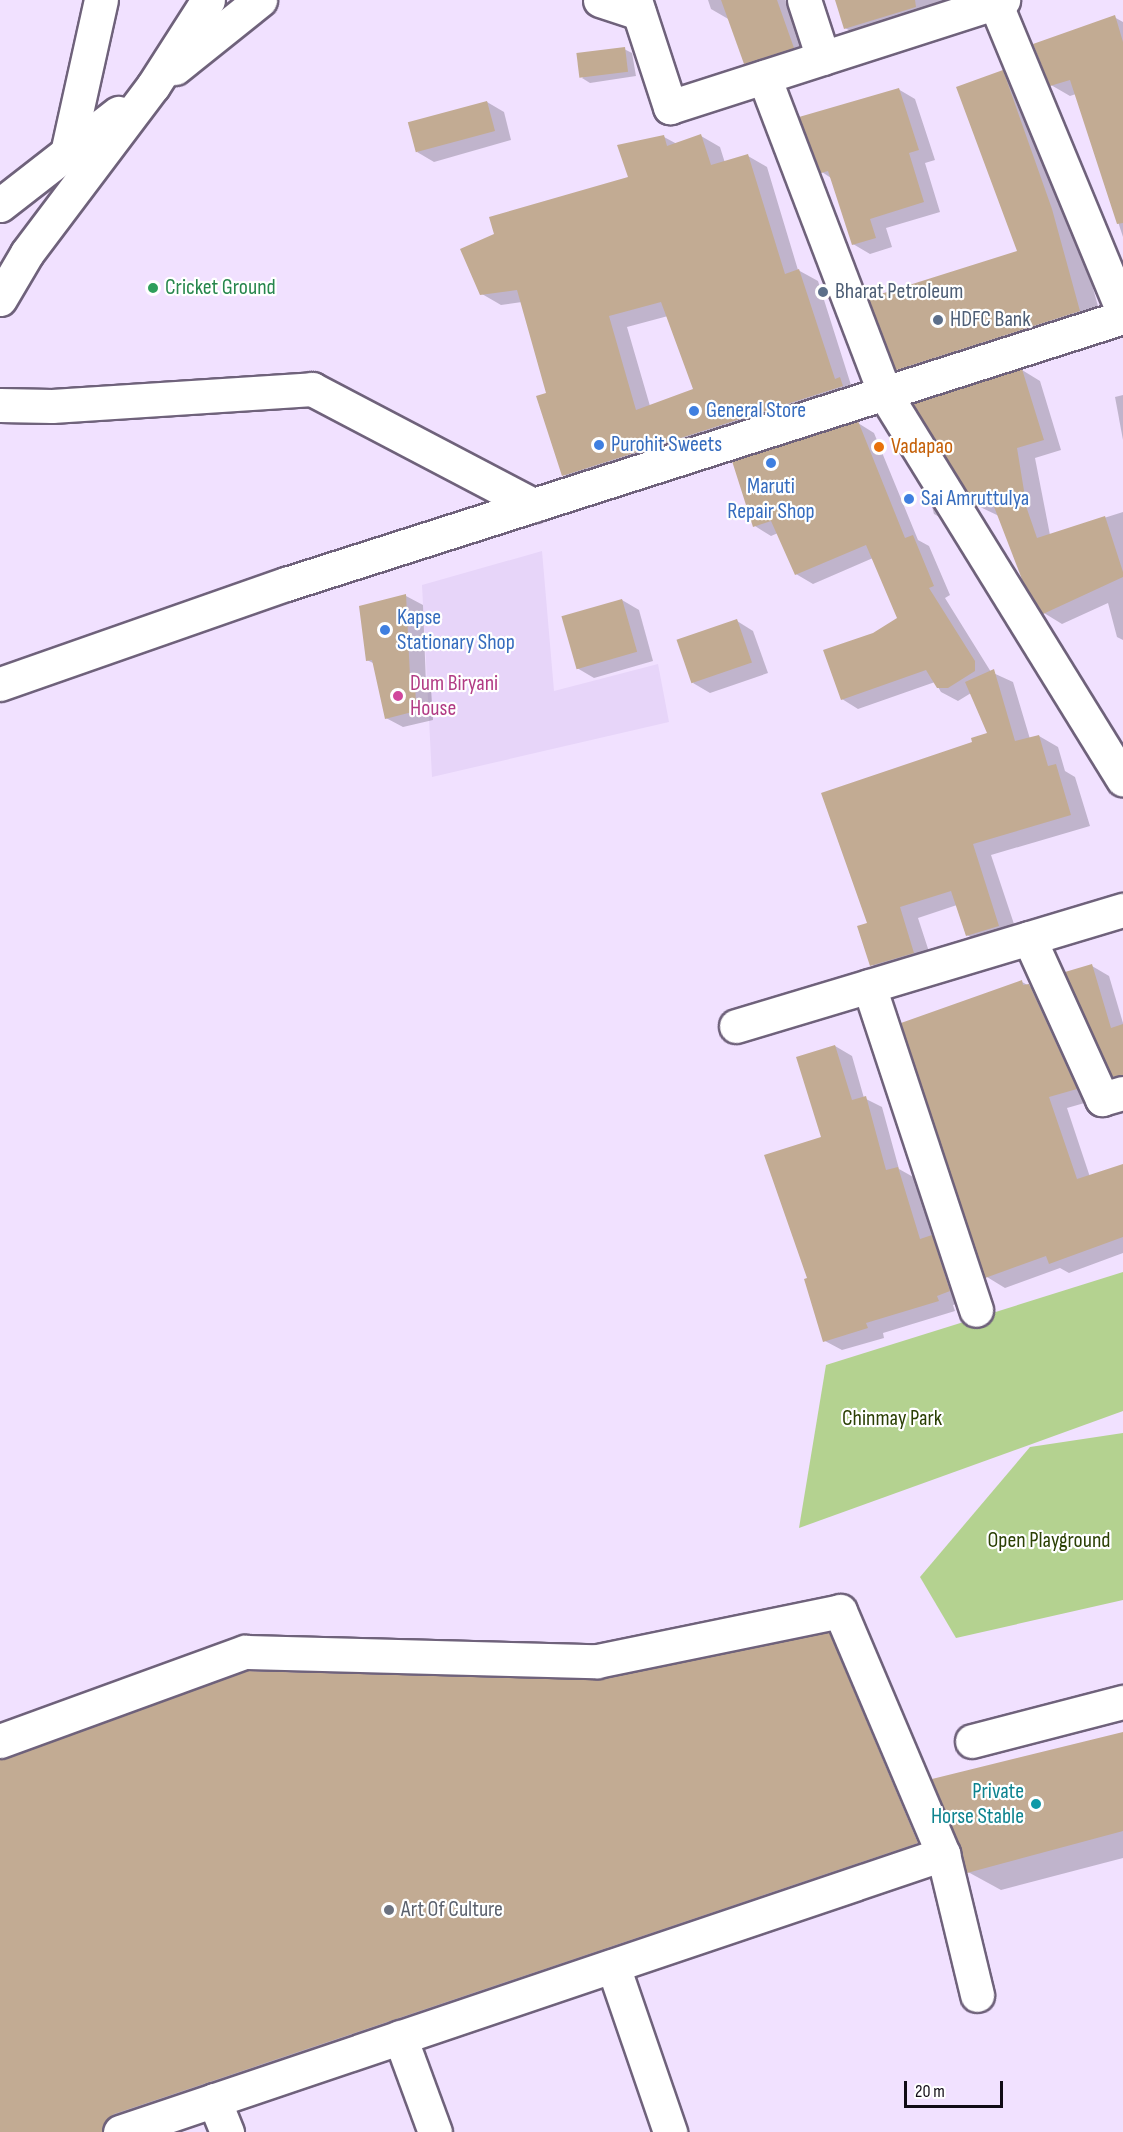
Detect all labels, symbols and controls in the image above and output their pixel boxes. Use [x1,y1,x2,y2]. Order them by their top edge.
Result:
place label: Cricket Ground [165,275,276,301]
place label: Bharat Petroleum [835,279,963,305]
marker: Cricket Ground [146,281,160,295]
marker: Bharat Petroleum [816,285,830,299]
place label: HDFC Bank [950,307,1031,333]
marker: HDFC Bank [931,313,945,327]
place label: General Store [706,398,806,424]
marker: General Store [687,404,701,418]
place label: Purohit Sweets [611,432,722,458]
place label: Vadapao [891,434,953,460]
marker: Purohit Sweets [592,438,606,452]
marker: Vadapao [872,440,886,454]
marker: Maruti Repair Shop [764,456,778,470]
place label: Maruti Repair Shop [727,473,815,524]
place label: Sai Amruttulya [921,486,1029,512]
marker: Sai Amruttulya [902,492,916,506]
place label: Kapse Stationary Shop [397,604,515,656]
marker: Kapse Stationary Shop [378,623,392,637]
place label: Dum Biryani House [410,670,498,722]
marker: Dum Biryani House [391,689,405,703]
park label: Chinmay Park [842,1406,942,1432]
park label: Open Playground [987,1528,1111,1554]
place label: Private Horse Stable [931,1778,1024,1830]
marker: Private Horse Stable [1029,1797,1043,1811]
place label: Art Of Culture [401,1897,503,1923]
marker: Art Of Culture [382,1903,396,1917]
scale bar [907,2069,1006,2107]
text: 20 m [915,2081,945,2102]

